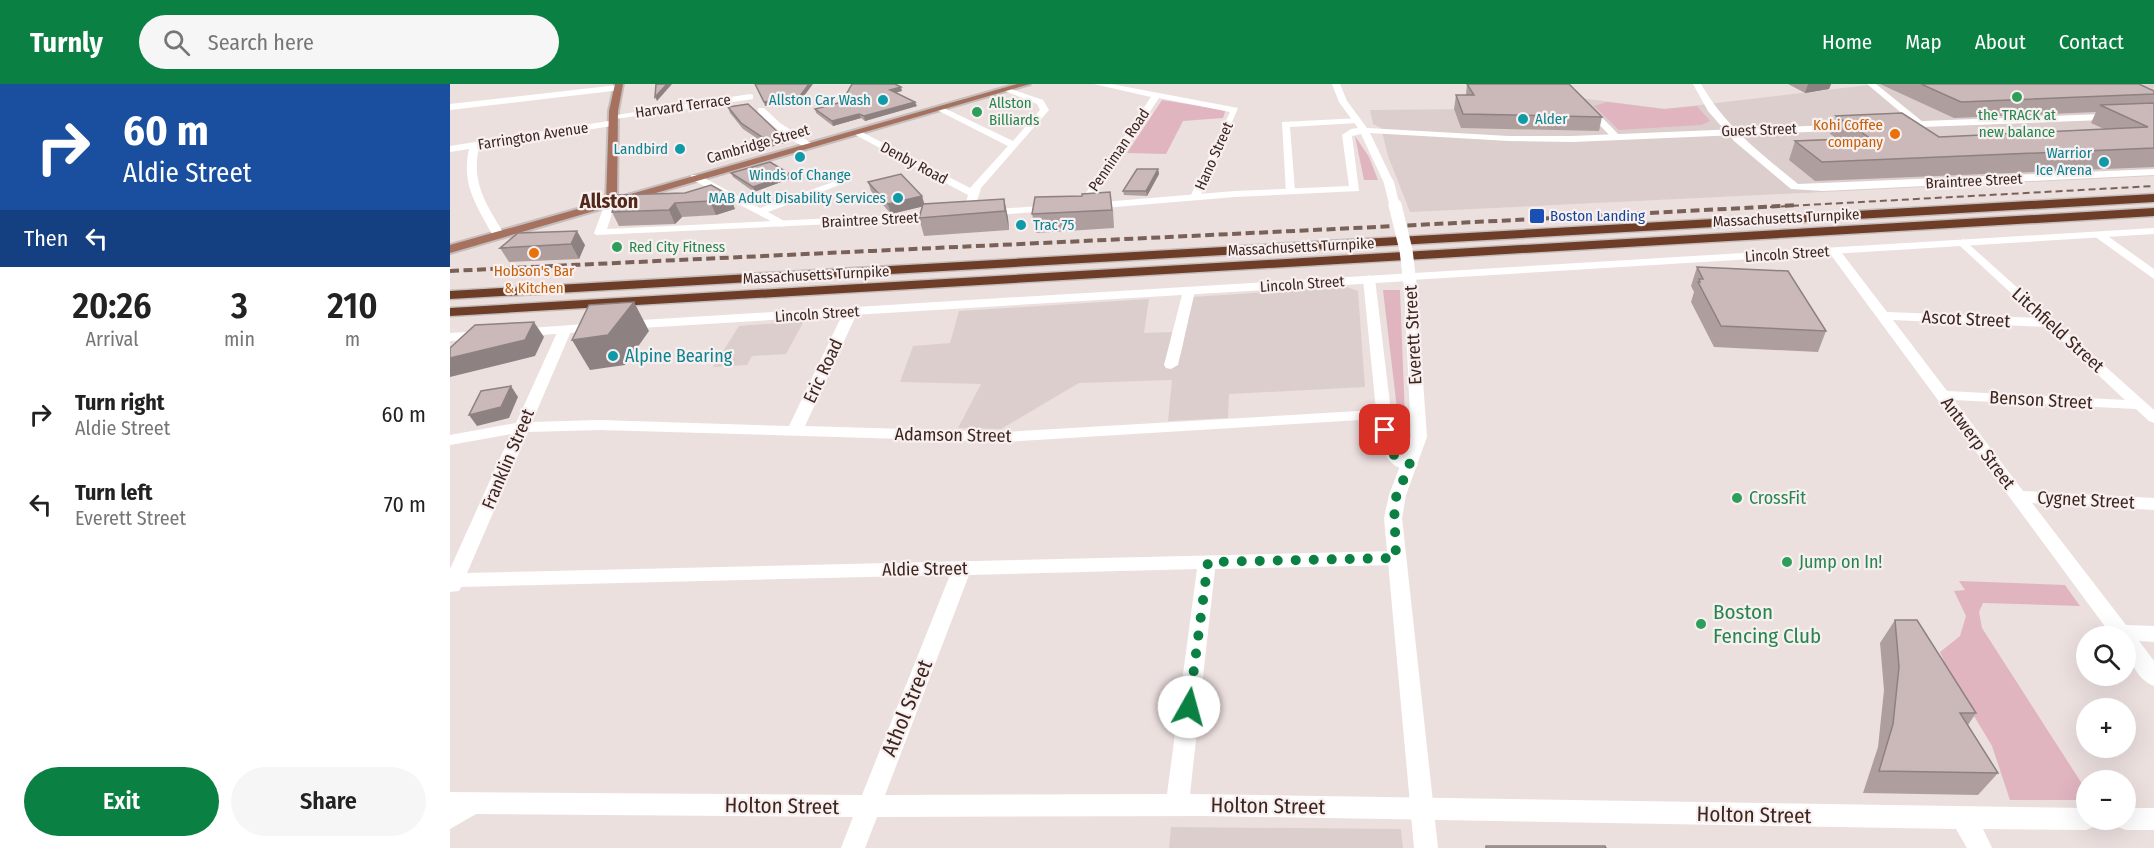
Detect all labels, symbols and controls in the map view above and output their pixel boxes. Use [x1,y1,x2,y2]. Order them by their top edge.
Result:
search box [139,15,559,69]
text: Turnly [30,26,103,59]
icon: search [160,26,193,59]
text: Search here [208,29,314,56]
text: Home [1822,29,1872,55]
text: Map [1905,29,1942,55]
text: About [1975,29,2026,55]
text: Contact [2059,29,2124,55]
street label: Harvard Terrace [634,90,732,122]
marker: the TRACK at new balance [2010,90,2024,104]
place label: Allston Car Wash [769,91,871,109]
marker: Allston Car Wash [876,93,890,107]
place label: Allston Billiards [989,94,1039,129]
marker: Allston Billiards [970,105,984,119]
street label: Penniman Road [1085,105,1153,195]
text: 60 m [123,106,209,156]
place label: the TRACK at new balance [1978,106,2056,141]
icon: right [24,108,102,186]
place label: Alder [1535,110,1568,128]
marker: Alder [1516,112,1530,126]
place label: Kohi Coffee company [1813,116,1883,151]
street label: Farrington Avenue [477,118,589,154]
street label: Hano Street [1191,119,1237,193]
street label: Guest Street [1721,120,1797,140]
street label: Cambridge Street [705,121,812,167]
marker: Kohi Coffee company [1888,127,1902,141]
street label: Denby Road [877,138,951,188]
place label: Landbird [614,140,668,158]
marker: Landbird [673,142,687,156]
place label: Warrior Ice Arena [2036,144,2093,179]
marker: Winds of Change [793,150,807,164]
marker: Warrior Ice Arena [2097,155,2111,169]
text: Aldie Street [123,157,252,189]
place label: Winds of Change [749,166,851,184]
street label: Braintree Street [1925,169,2023,193]
district label: Allston [579,189,638,213]
place label: MAB Adult Disability Services [708,189,886,207]
marker: MAB Adult Disability Services [891,191,905,205]
street label: Massachusetts Turnpike [1712,205,1860,231]
marker: Boston Landing [1528,207,1546,225]
place label: Boston Landing [1550,207,1645,225]
street label: Braintree Street [821,208,919,232]
place label: Trac 75 [1033,216,1074,234]
marker: Trac 75 [1014,218,1028,232]
icon: left [80,222,113,255]
text: Then [24,225,68,252]
street label: Massachusetts Turnpike [1227,234,1375,260]
place label: Red City Fitness [629,238,725,256]
marker: Red City Fitness [610,240,624,254]
street label: Lincoln Street [1744,242,1830,266]
marker: Hobson's Bar & Kitchen [527,246,541,260]
place label: Hobson's Bar & Kitchen [494,262,575,297]
street label: Massachusetts Turnpike [742,262,890,288]
street label: Lincoln Street [1259,272,1345,296]
street label: Litchfield Street [2007,283,2109,377]
text: 20:26 [72,284,152,328]
text: 3 [231,284,248,328]
text: 210 [327,284,378,328]
street label: Everett Street [1399,284,1427,385]
street label: Lincoln Street [774,302,860,326]
street label: Ascot Street [1921,306,2011,332]
text: Arrival [85,327,139,351]
text: min [224,327,255,351]
text: m [345,327,360,351]
street label: Eric Road [799,335,847,407]
place label: Alpine Bearing [625,345,733,367]
marker: Alpine Bearing [606,349,620,363]
street label: Benson Street [1989,386,2093,414]
text: Turn right [75,389,164,416]
street label: Antwerp Street [1936,393,2020,494]
icon: right [24,398,57,431]
text: 60 m [382,401,426,428]
pin [1359,404,1410,455]
street label: Franklin Street [477,405,539,513]
icon: arrive [1368,413,1401,446]
text: Aldie Street [75,416,170,440]
street label: Adamson Street [894,423,1012,447]
text: Turn left [75,479,153,506]
street label: Cygnet Street [2037,486,2135,514]
place label: CrossFit [1749,487,1806,509]
icon: left [24,488,57,521]
text: 70 m [384,491,426,518]
marker: CrossFit [1730,491,1744,505]
text: Everett Street [75,506,186,530]
place label: Jump on In! [1799,551,1882,573]
marker: Jump on In! [1780,555,1794,569]
street label: Aldie Street [882,557,968,581]
place label: Boston Fencing Club [1713,599,1821,649]
marker: Boston Fencing Club [1694,617,1708,631]
map controls [2076,626,2136,830]
button: search [2076,626,2136,686]
street label: Athol Street [876,656,938,760]
position arrow [1157,675,1221,739]
button: + [2076,698,2136,758]
button: Exit [24,767,219,836]
button: Share [231,767,426,836]
button: − [2076,770,2136,830]
street label: Holton Street [725,792,840,820]
street label: Holton Street [1211,792,1326,820]
street label: Holton Street [1697,801,1812,829]

